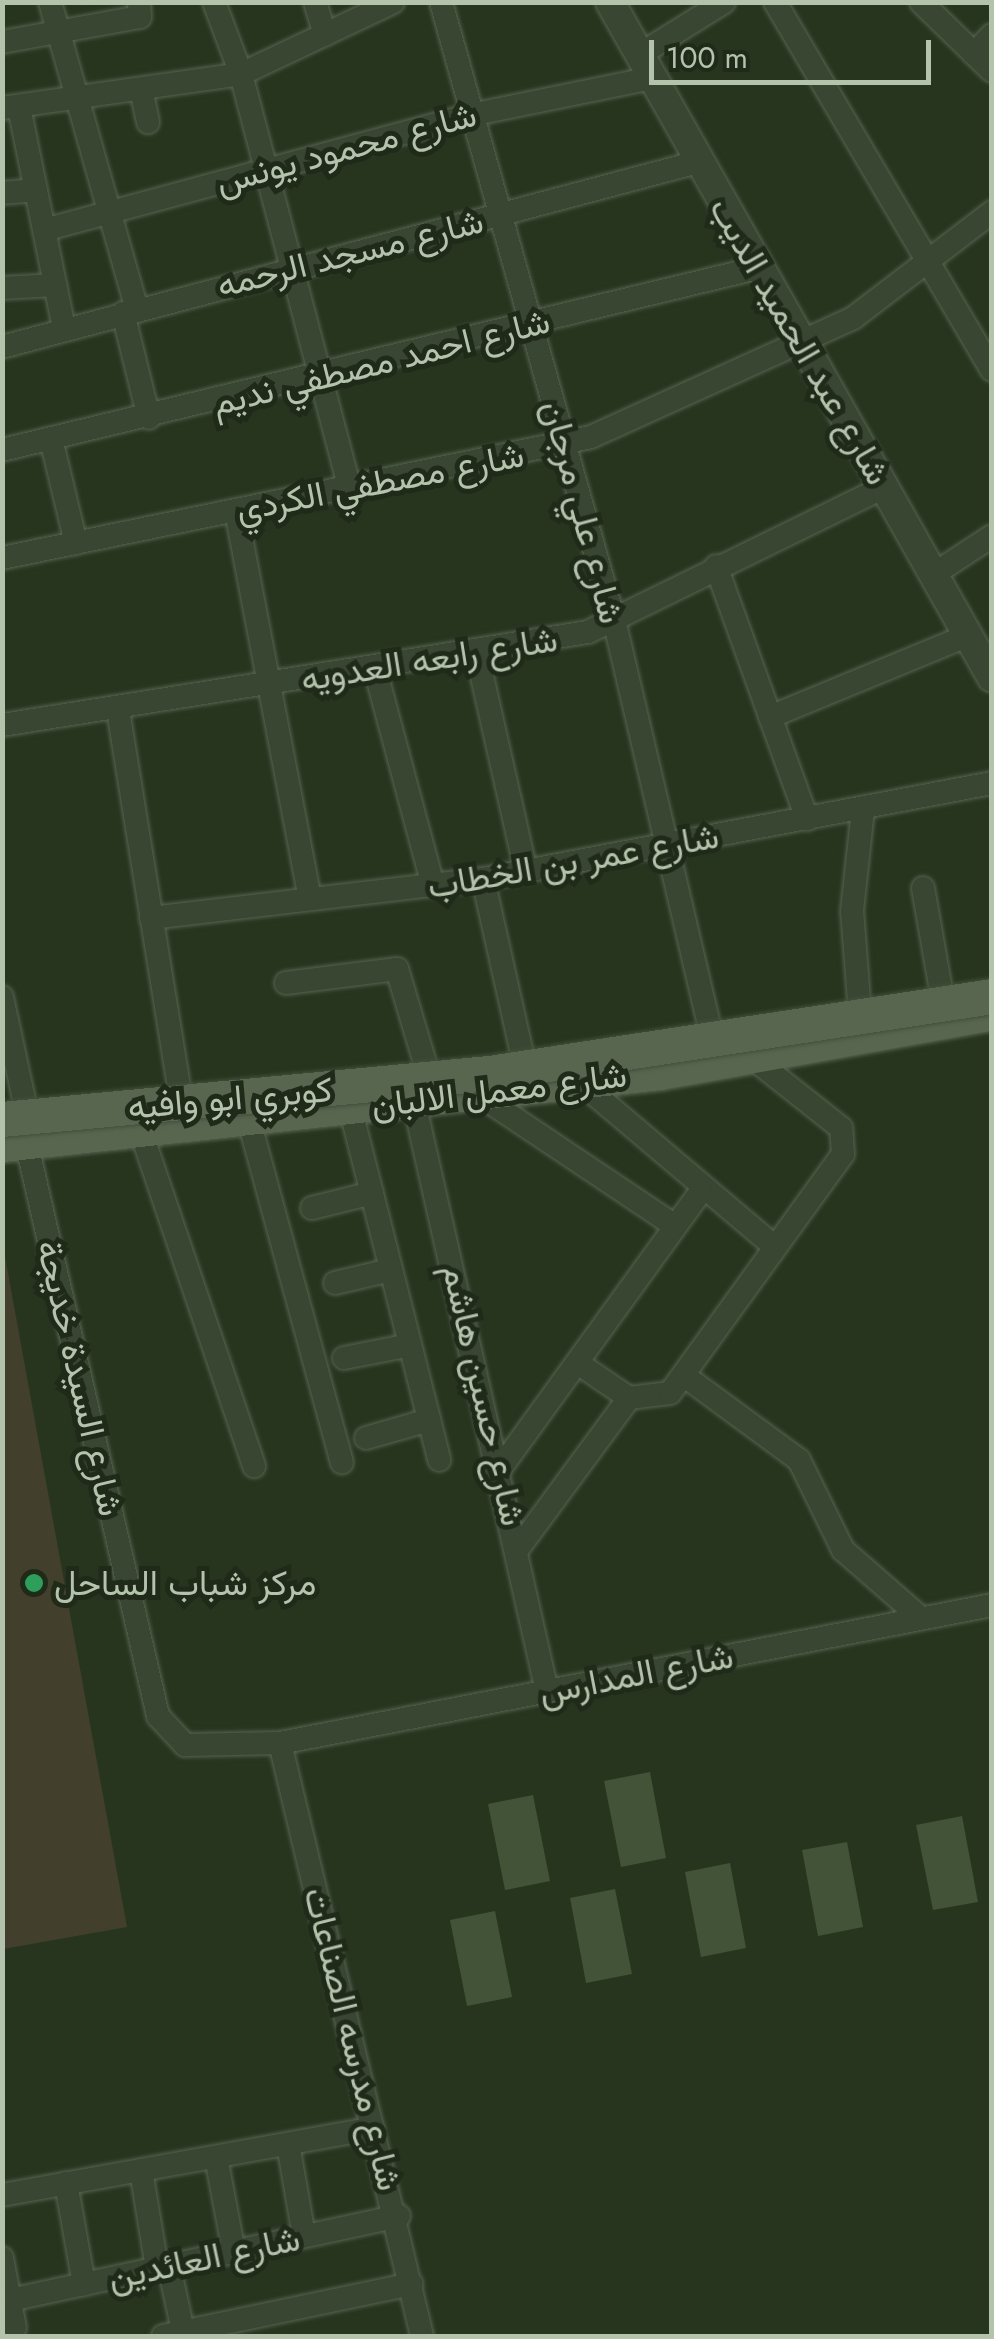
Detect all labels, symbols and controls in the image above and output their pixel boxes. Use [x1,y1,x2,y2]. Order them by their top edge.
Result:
scale bar [654,20,936,82]
text: 100 m [666,36,748,79]
street label: شارع محمود يونس [211,93,481,203]
street label: شارع عبد الحميد الديب [701,190,899,492]
street label: شارع مسجد الرحمه [213,200,487,306]
street label: شارع احمد مصطفي نديم [208,300,554,424]
street label: شارع علي مرجان [533,396,633,628]
street label: شارع مصطفي الكردي [233,434,527,530]
street label: شارع رابعه العدويه [298,618,560,700]
street label: شارع عمر بن الخطاب [424,815,722,907]
street label: شارع معمل الالبان [369,1054,629,1126]
street label: كوبري ابو وافيه [126,1068,334,1128]
street label: شارع السيدة خديجة [28,1236,132,1520]
street label: شارع حسين هاشم [434,1260,534,1530]
place label: مركز شباب الساحل [54,1562,316,1604]
marker: مركز شباب الساحل [23,1572,45,1594]
street label: شارع المدارس [536,1635,736,1713]
street label: شارع مدرسه الصناعات [295,1883,411,2195]
street label: شارع العائدين [104,2217,304,2299]

